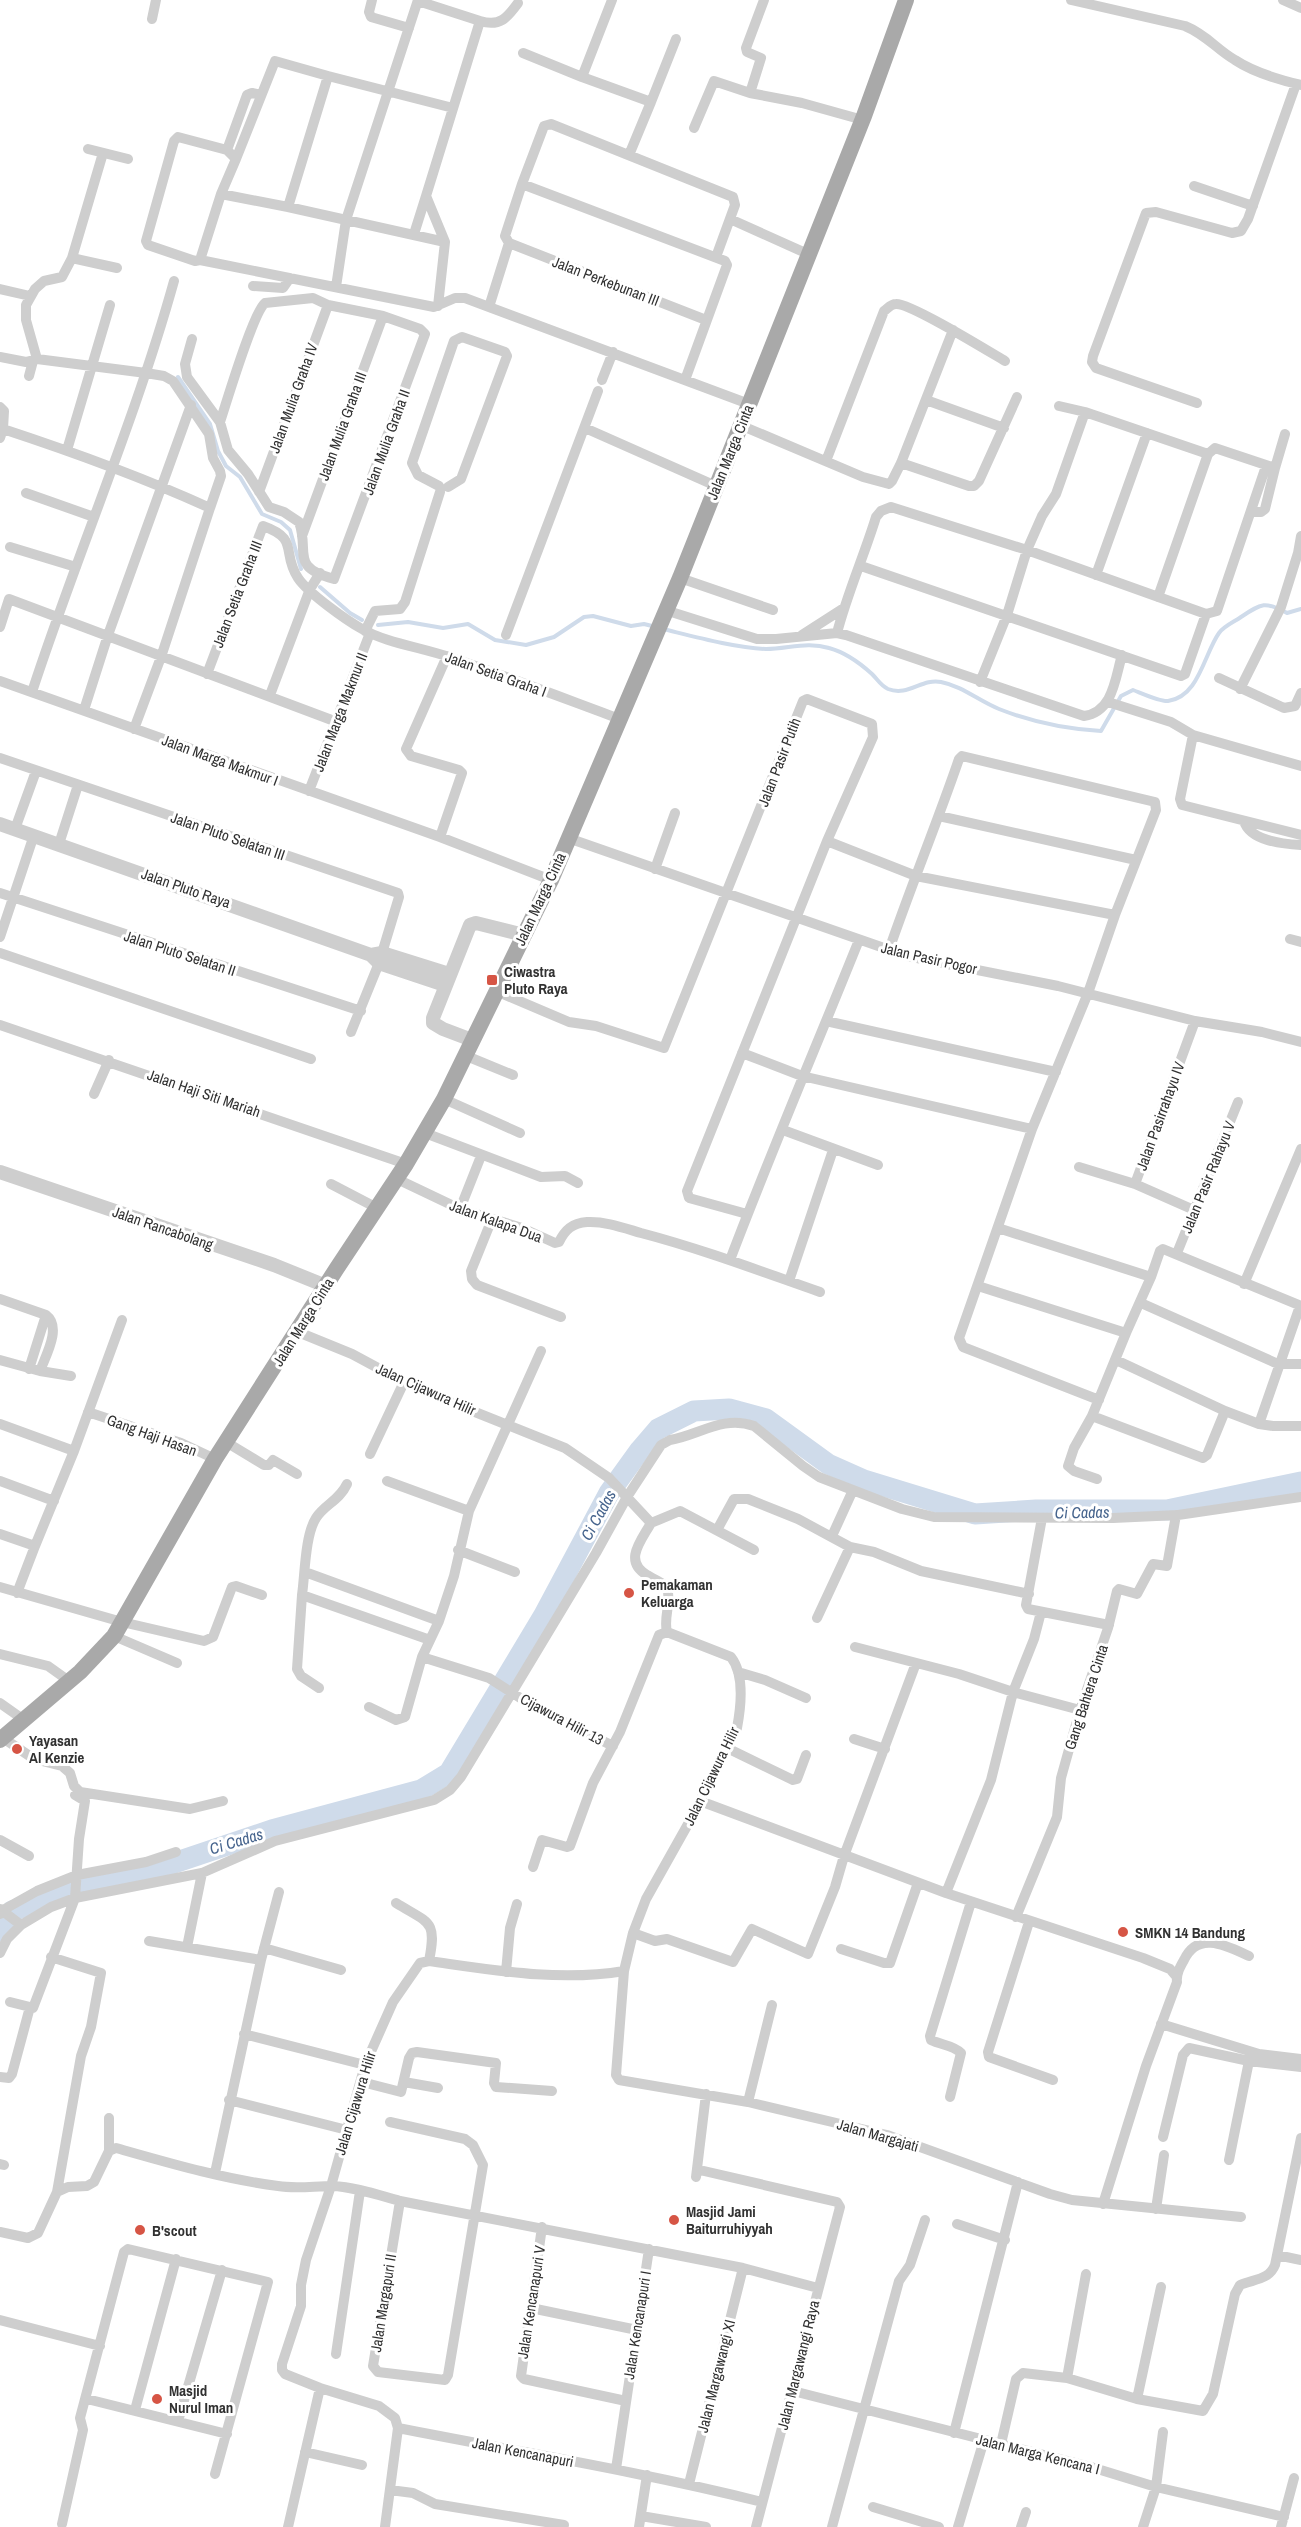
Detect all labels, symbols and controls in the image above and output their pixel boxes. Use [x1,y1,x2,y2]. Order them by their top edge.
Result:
street label: Jalan Perkebunan III [550,251,662,311]
street label: Jalan Mulia Graha IV [263,339,323,456]
street label: Jalan Mulia Graha III [313,369,371,483]
street label: Jalan Mulia Graha II [357,386,415,498]
street label: Jalan Marga Cinta [701,401,759,503]
street label: Jalan Setia Graha III [207,538,267,650]
street label: Jalan Setia Graha I [443,646,549,702]
street label: Jalan Marga Makmur II [308,650,372,774]
street label: Jalan Pasir Putih [752,715,806,809]
street label: Jalan Marga Makmur I [159,729,281,791]
street label: Jalan Pluto Selatan III [168,807,288,865]
street label: Jalan Marga Cinta [509,849,571,949]
street label: Jalan Pluto Raya [139,863,234,913]
street label: Jalan Pluto Selatan II [121,925,239,981]
street label: Jalan Pasir Pogor [879,937,979,979]
place label: Ciwastra Pluto Raya [504,961,568,999]
marker: Ciwastra Pluto Raya [485,973,499,987]
street label: Jalan Pasirrahayu IV [1131,1058,1190,1173]
street label: Jalan Haji Siti Mariah [145,1064,263,1122]
street label: Jalan Pasir Rahayu V [1176,1117,1240,1236]
street label: Jalan Kalapa Dua [447,1195,545,1248]
street label: Jalan Rancabolang [110,1201,216,1255]
street label: Jalan Marga Cinta [267,1274,339,1370]
street label: Jalan Cijawura Hilir [373,1358,479,1420]
street label: Gang Haji Hasan [104,1409,200,1461]
water label: Ci Cadas [575,1485,621,1544]
water label: Ci Cadas [1054,1501,1110,1523]
place label: Pemakaman Keluarga [641,1574,713,1612]
marker: Pemakaman Keluarga [622,1586,636,1600]
street label: Gang Bahtera Cinta [1059,1642,1113,1752]
street label: Cijawura Hilir 13 [517,1688,608,1750]
street label: Jalan Cijawura Hilir [678,1723,744,1829]
place label: Yayasan Al Kenzie [29,1730,85,1768]
marker: Yayasan Al Kenzie [10,1742,24,1756]
water label: Ci Cadas [207,1822,266,1860]
place label: SMKN 14 Bandung [1135,1922,1246,1943]
marker: SMKN 14 Bandung [1116,1925,1130,1939]
street label: Jalan Cijawura Hilir [329,2049,381,2157]
street label: Jalan Margajati [835,2113,921,2157]
place label: Masjid Jami Baiturruhiyyah [686,2201,773,2239]
marker: Masjid Jami Baiturruhiyyah [667,2213,681,2227]
place label: B'scout [152,2220,197,2241]
marker: B'scout [133,2223,147,2237]
street label: Jalan Kencanapuri V [512,2243,550,2360]
street label: Jalan Margapuri II [365,2252,401,2354]
street label: Jalan Kencanapuri I [618,2269,656,2381]
street label: Jalan Margawangi Raya [772,2298,824,2432]
street label: Jalan Margawangi XI [692,2317,740,2435]
place label: Masjid Nurul Iman [169,2380,233,2418]
marker: Masjid Nurul Iman [150,2392,164,2406]
street label: Jalan Marga Kencana I [974,2429,1102,2479]
street label: Jalan Kencanapuri [471,2432,575,2472]

